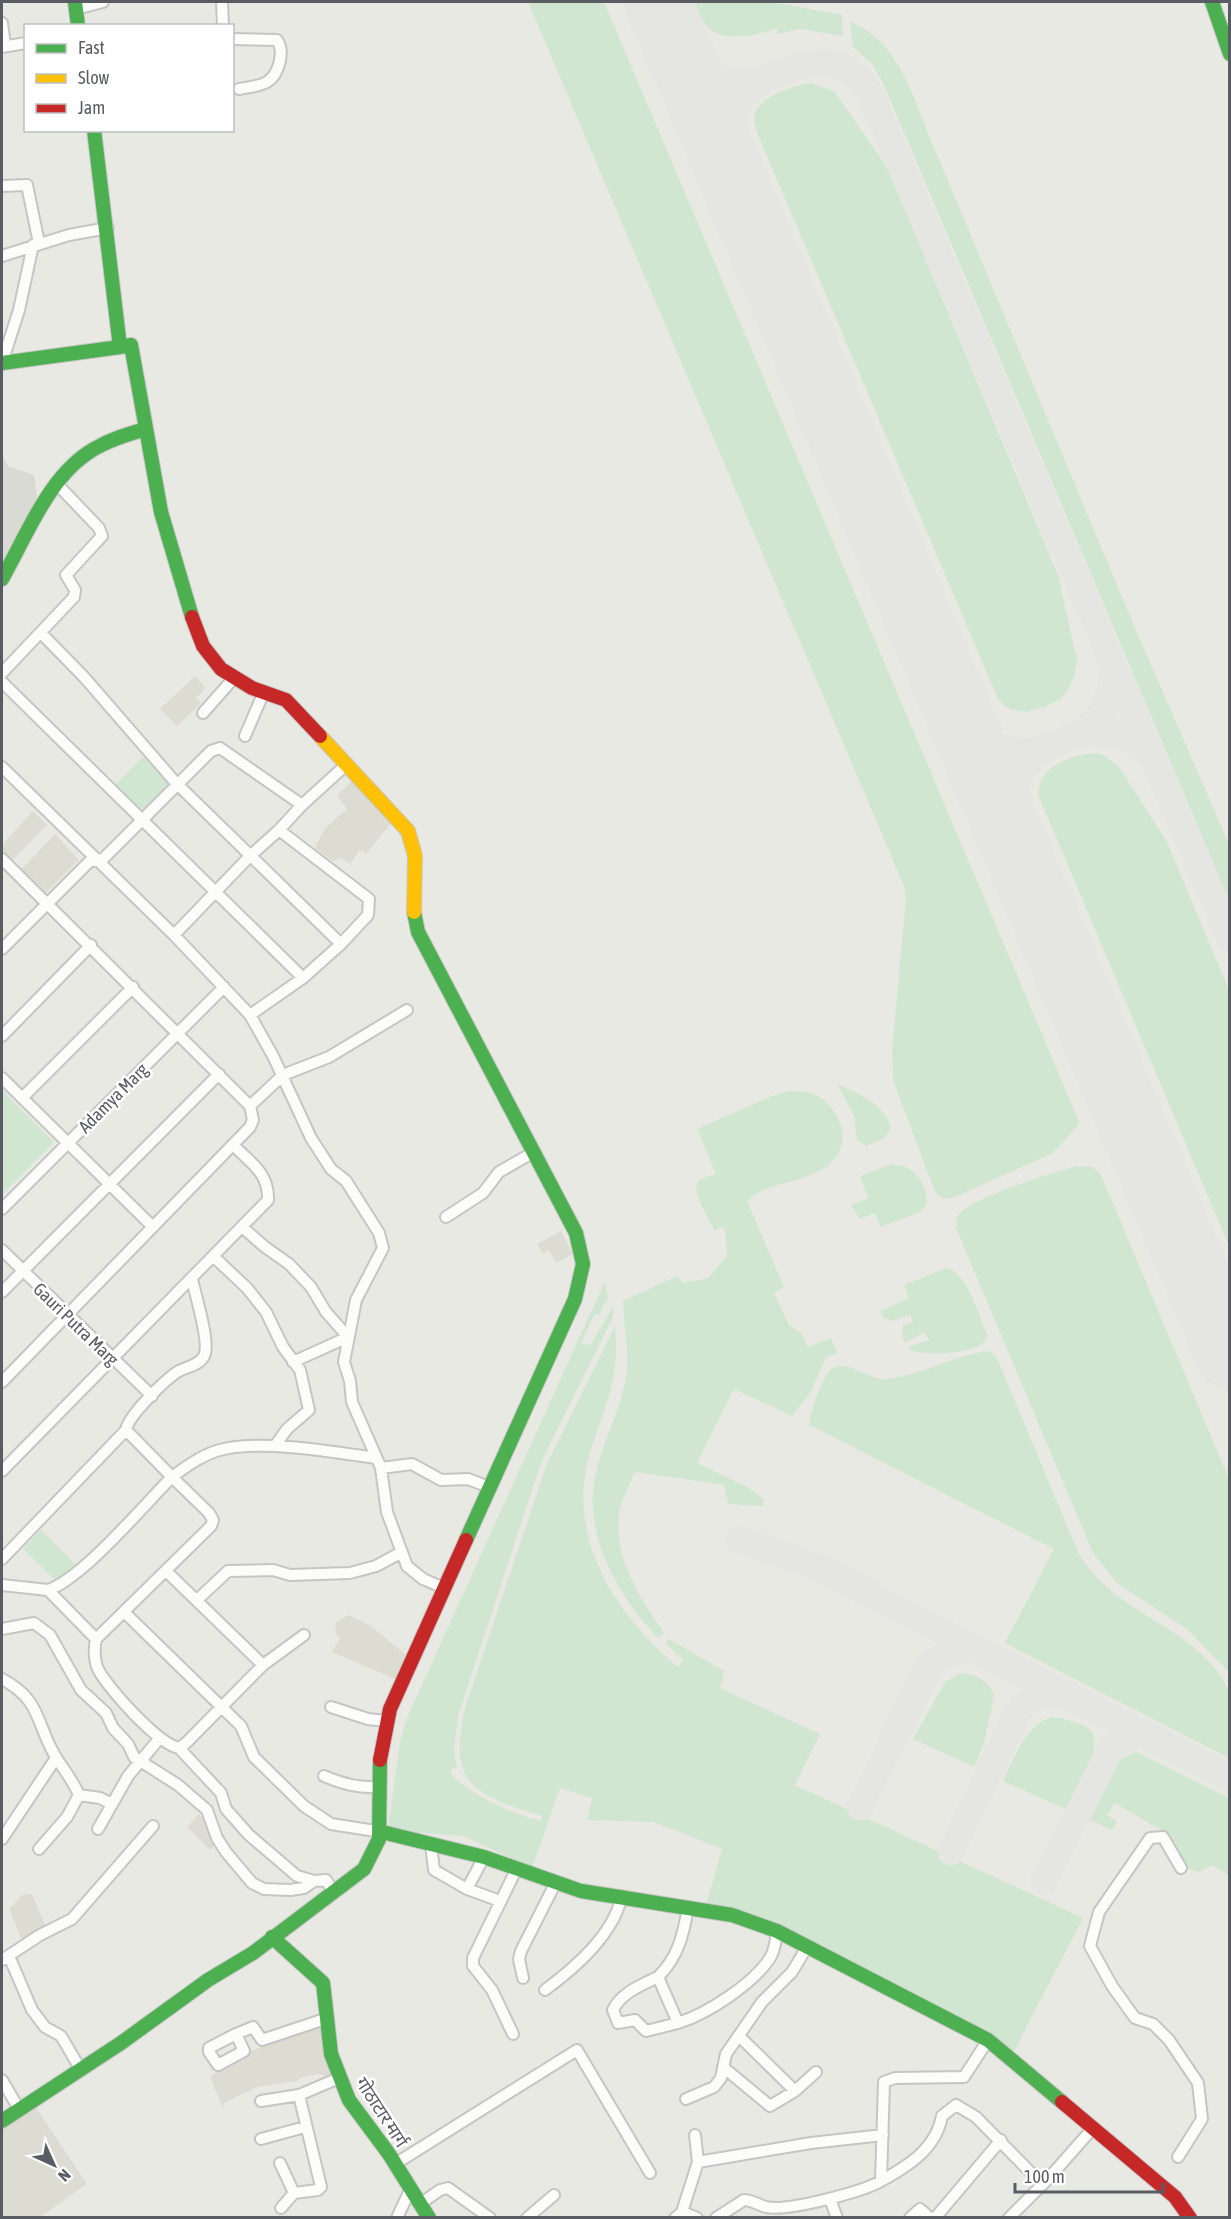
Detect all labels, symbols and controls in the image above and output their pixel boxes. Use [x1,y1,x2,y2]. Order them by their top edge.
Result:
legend [24,24,234,132]
text: Fast [78,37,105,58]
text: Slow [78,67,109,88]
text: Jam [78,97,105,118]
street label: Adamya Marg [74,1059,152,1137]
street label: Gauri Putra Marg [29,1278,123,1370]
street label: गोठाटार मार्ग [352,2073,413,2152]
north arrow [24,2135,84,2195]
scale bar [1015,2156,1164,2194]
text: N [55,2166,74,2185]
text: 100 m [1024,2166,1065,2187]

